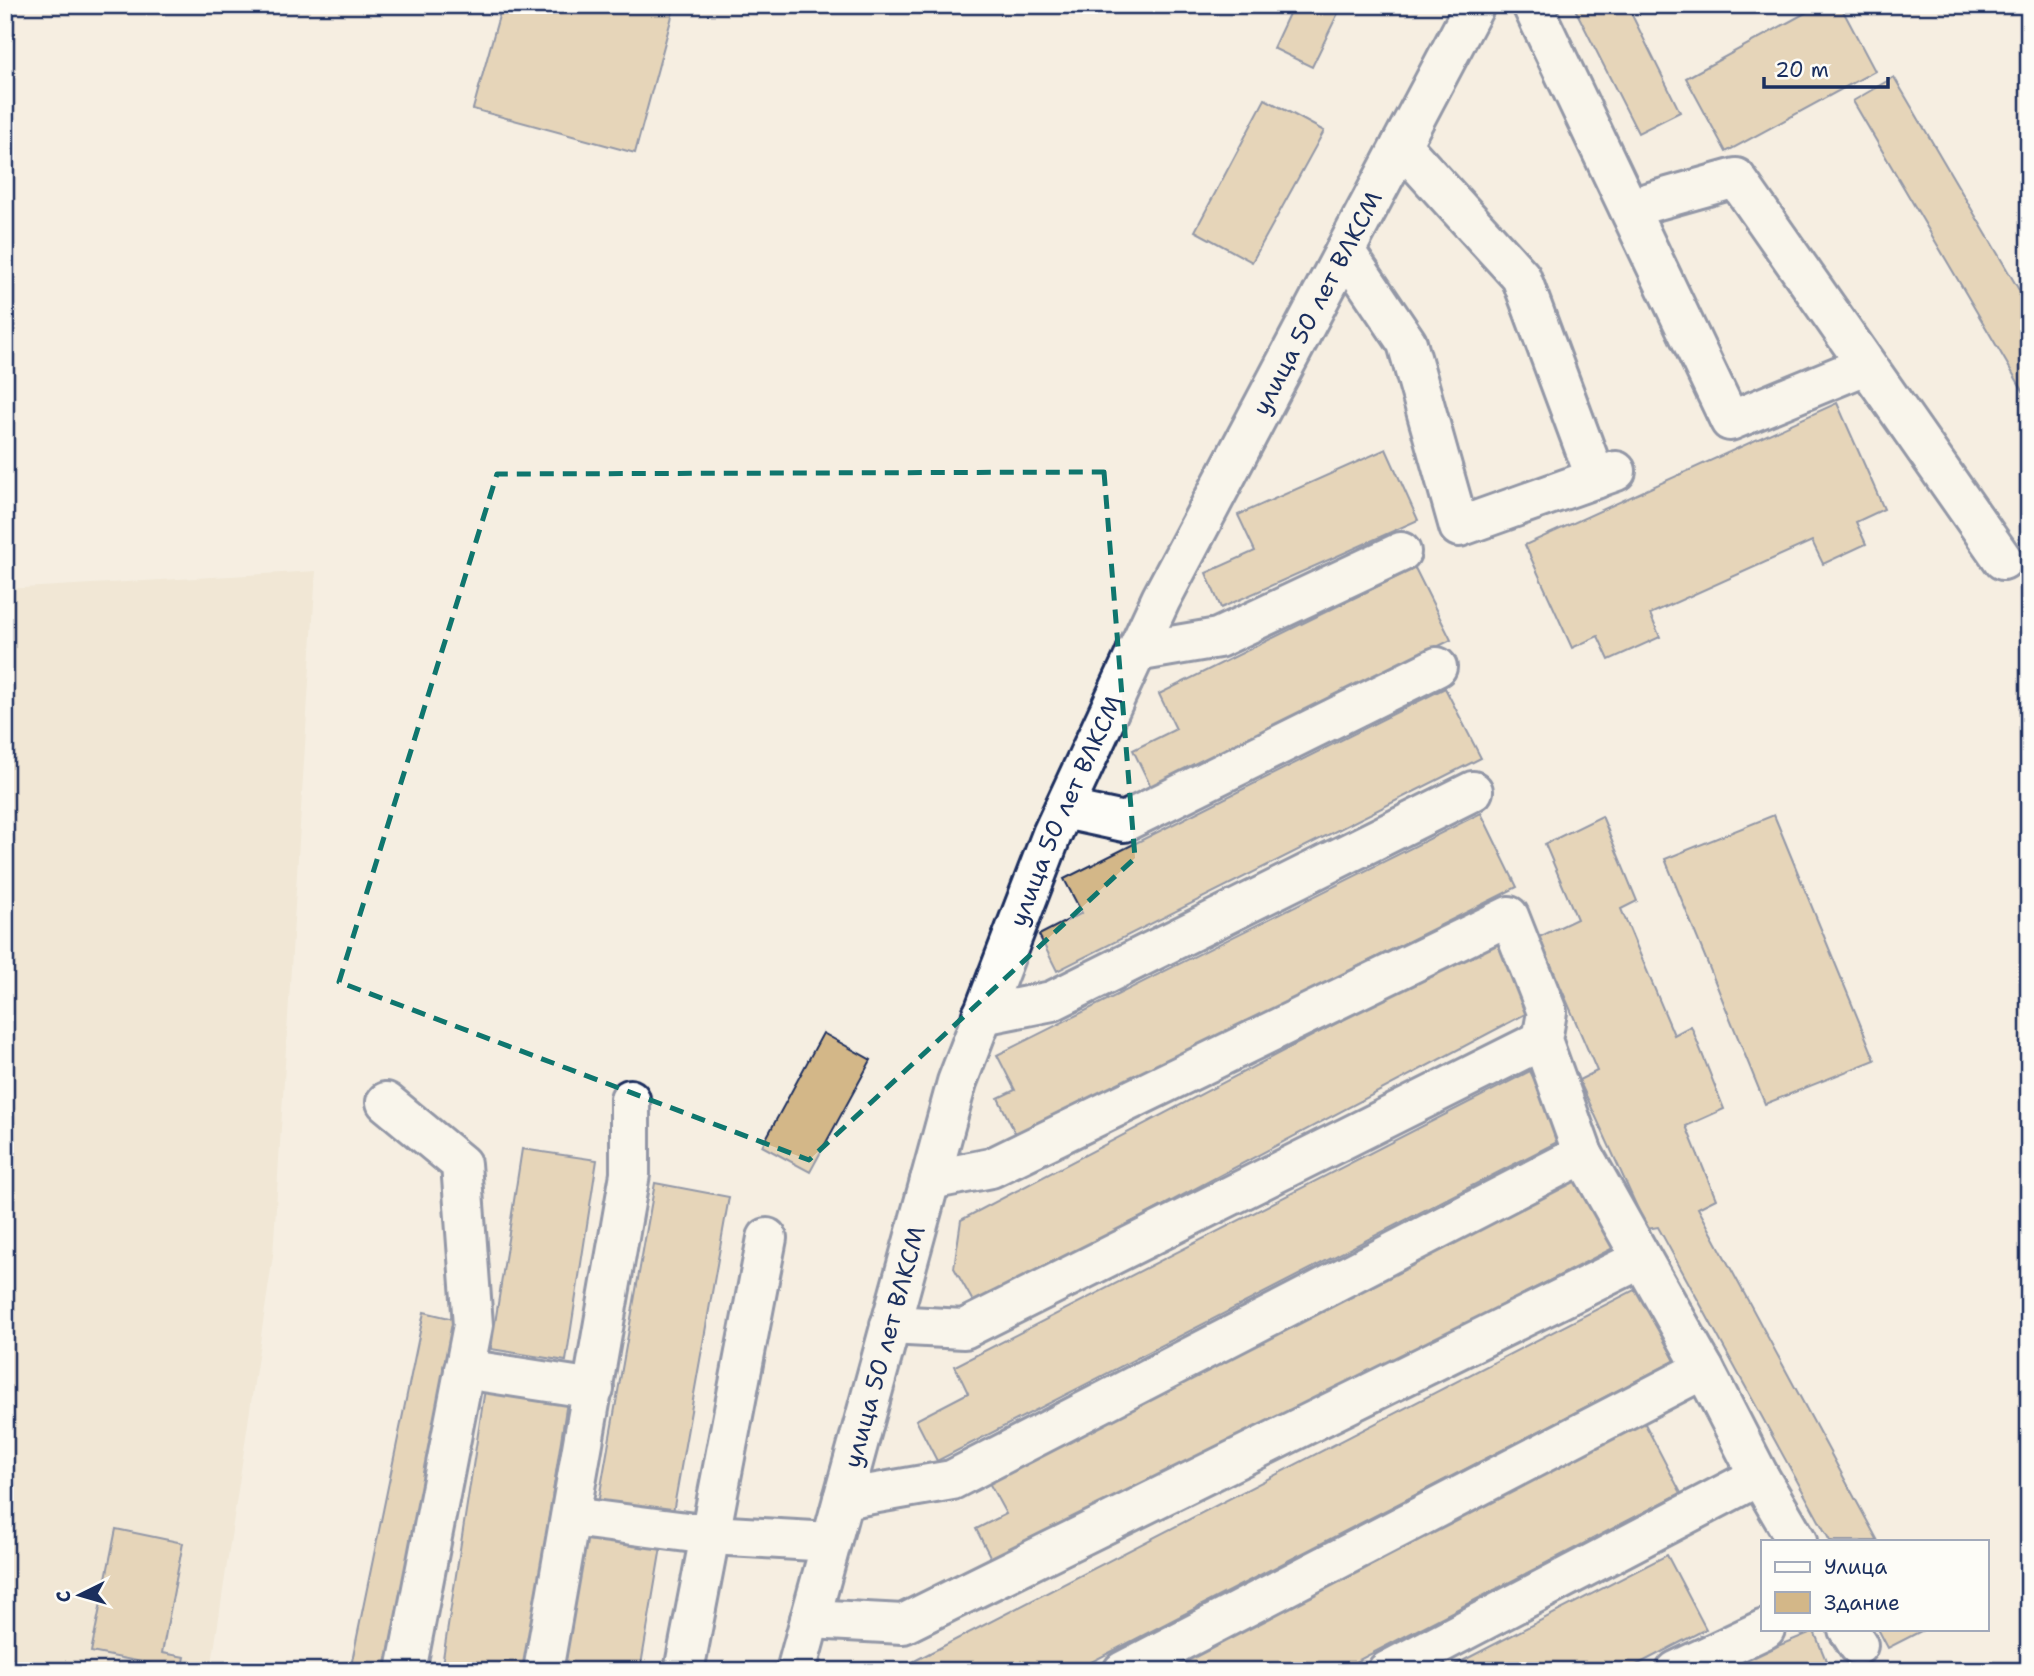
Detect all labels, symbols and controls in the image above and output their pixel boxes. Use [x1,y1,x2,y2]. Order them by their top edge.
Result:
scale bar [1764,46,1889,90]
text: 20 m [1775,56,1829,84]
street label: улица 50 лет ВЛКСМ [1245,185,1390,421]
street label: улица 50 лет ВЛКСМ [1002,690,1130,931]
street label: улица 50 лет ВЛКСМ [836,1222,933,1471]
legend [1761,1540,1988,1630]
text: Улица [1824,1553,1887,1581]
north arrow [46,1560,116,1630]
text: Здание [1824,1589,1900,1617]
text: С [51,1590,77,1603]

